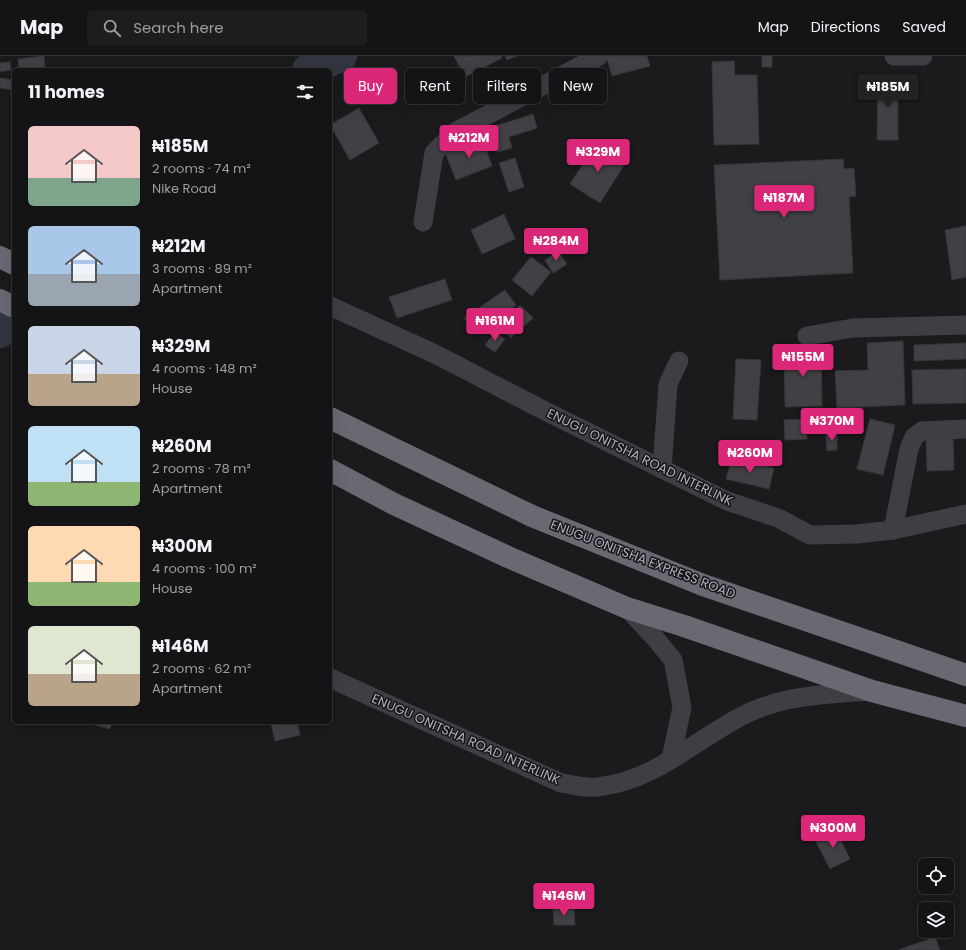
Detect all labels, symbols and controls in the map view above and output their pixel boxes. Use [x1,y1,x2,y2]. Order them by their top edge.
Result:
search box [87,10,367,46]
text: Map [20,14,63,41]
icon: search [101,17,123,39]
text: Search here [133,17,224,38]
text: Map [758,17,789,37]
text: Directions [811,17,880,37]
text: Saved [902,17,946,37]
chip: Buy [344,68,397,104]
chip: Rent [405,68,465,104]
chip: Filters [473,68,541,104]
chip: New [549,68,607,104]
pin: ₦185M [860,74,916,108]
text: ₦185M [866,77,910,96]
text: 11 homes [28,80,105,104]
icon: filters [294,81,316,103]
pin: ₦212M [441,125,497,159]
text: ₦212M [448,128,490,147]
text: ₦185M [152,134,208,158]
pin: ₦329M [570,139,626,173]
icon: home [60,142,108,190]
text: ₦329M [576,142,620,161]
text: 2 rooms · 74 m² [152,159,251,178]
text: Nike Road [152,179,216,198]
pin: ₦187M [756,185,812,219]
text: ₦187M [763,188,805,207]
pin: ₦284M [528,228,584,262]
text: ₦284M [533,231,579,250]
text: ₦212M [152,234,206,258]
icon: home [60,242,108,290]
text: 3 rooms · 89 m² [152,259,252,278]
text: Apartment [152,279,222,298]
pin: ₦161M [467,308,523,342]
text: ₦161M [475,311,515,330]
text: ₦329M [152,334,210,358]
icon: home [60,342,108,390]
pin: ₦155M [775,344,831,378]
text: ₦155M [781,347,825,366]
text: 4 rooms · 148 m² [152,359,257,378]
text: House [152,379,192,398]
street label: ENUGU ONITSHA ROAD INTERLINK [544,404,736,510]
pin: ₦370M [804,408,860,442]
text: ₦370M [810,411,854,430]
text: ₦260M [152,434,212,458]
pin: ₦260M [722,440,778,474]
icon: home [60,442,108,490]
text: ₦260M [727,443,773,462]
text: 2 rooms · 78 m² [152,459,251,478]
text: Apartment [152,479,222,498]
street label: ENUGU ONITSHA EXPRESS ROAD [548,515,738,603]
text: ₦300M [152,534,212,558]
icon: home [60,542,108,590]
text: 4 rooms · 100 m² [152,559,257,578]
text: House [152,579,192,598]
text: ₦146M [152,634,209,658]
icon: home [60,642,108,690]
text: 2 rooms · 62 m² [152,659,251,678]
text: Apartment [152,679,222,698]
street label: ENUGU ONITSHA ROAD INTERLINK [369,689,564,789]
pin: ₦300M [805,815,861,849]
text: ₦300M [810,818,856,837]
map controls [918,858,954,938]
button: locate [918,858,954,894]
pin: ₦146M [536,883,592,917]
text: ₦146M [542,886,586,905]
button: layers [918,902,954,938]

